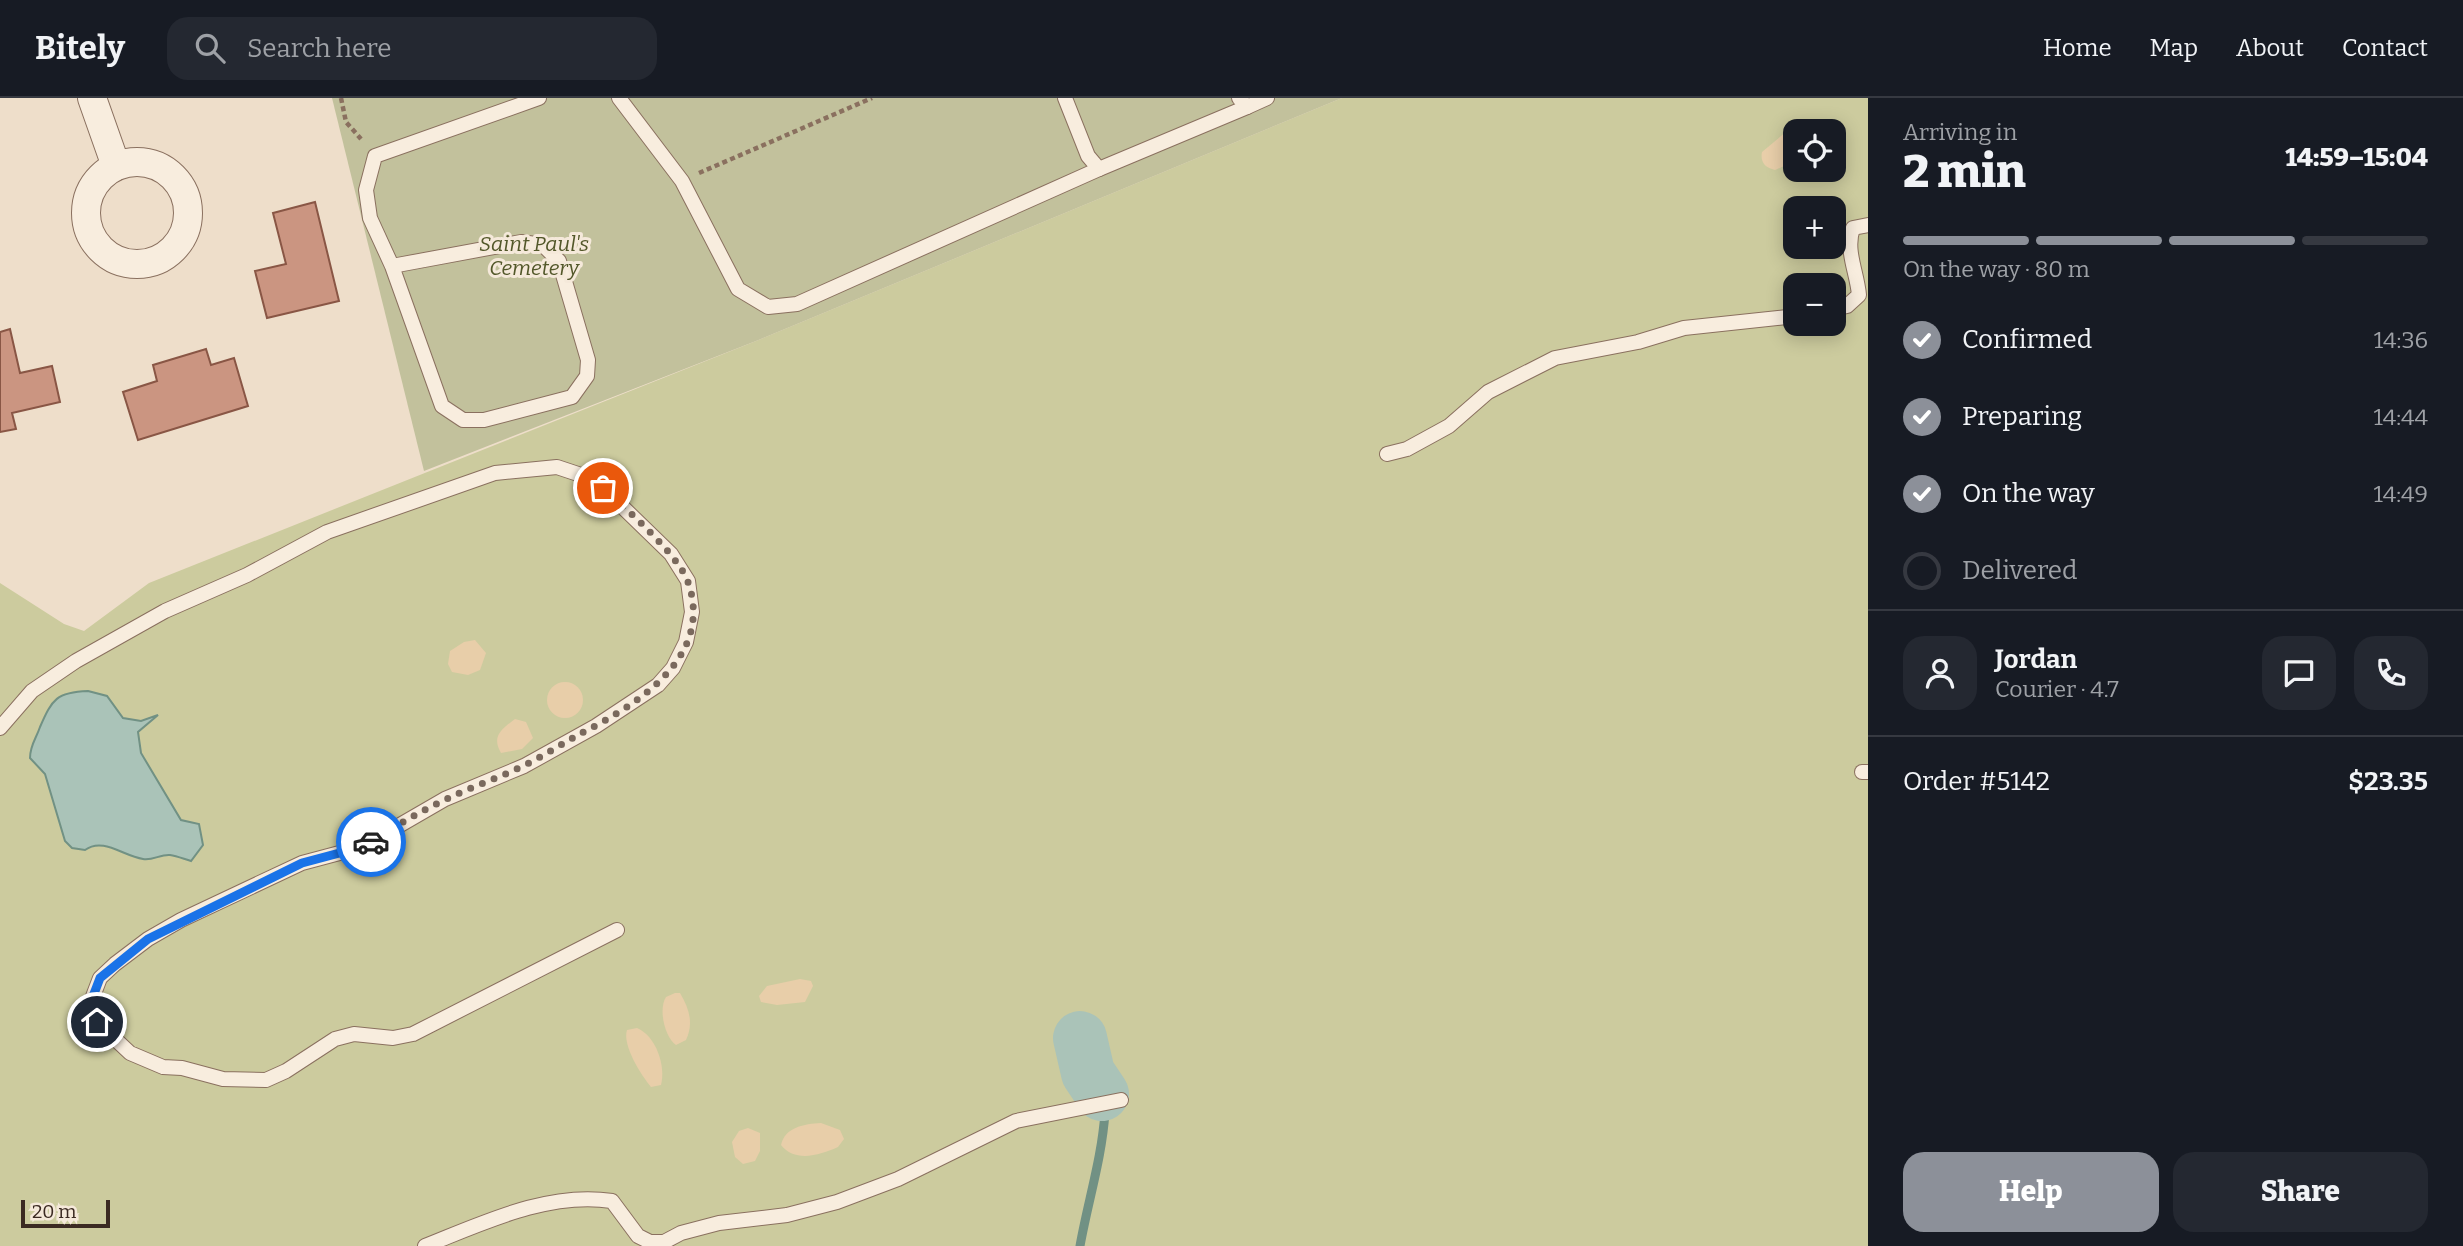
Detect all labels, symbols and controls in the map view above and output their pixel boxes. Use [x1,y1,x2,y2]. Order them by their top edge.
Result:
search box [167,17,657,80]
text: Bitely [35,28,125,68]
icon: search [191,29,229,67]
text: Search here [247,33,391,64]
text: Home [2043,34,2112,62]
text: Map [2150,34,2198,62]
text: About [2236,34,2304,62]
text: Contact [2342,34,2428,62]
text: Arriving in [1903,118,2017,146]
map controls [1783,119,1846,336]
button: locate [1783,119,1846,182]
text: 14:59–15:04 [2285,142,2428,173]
text: 2 min [1903,144,2026,199]
button: + [1783,196,1846,259]
park label: Saint Paul's Cemetery [479,231,589,281]
text: On the way · 80 m [1903,255,2090,283]
button: − [1783,273,1846,336]
icon: check [1903,321,1941,359]
text: Confirmed [1962,324,2092,355]
text: 14:36 [2374,326,2428,354]
icon: check [1903,398,1941,436]
text: Preparing [1962,401,2082,432]
text: 14:44 [2373,403,2428,431]
pin [573,458,633,518]
icon: bag [584,469,622,507]
icon: check [1903,475,1941,513]
text: On the way [1962,478,2095,509]
text: 14:49 [2373,480,2428,508]
text: Delivered [1962,555,2077,586]
button: person [1903,636,1977,710]
button: chat [2262,636,2336,710]
button: phone [2354,636,2428,710]
text: Jordan [1995,644,2077,675]
text: Courier · 4.7 [1995,675,2119,703]
text: Order #5142 [1903,766,2050,797]
text: $23.35 [2348,766,2428,797]
courier [336,807,406,877]
icon: car [352,823,390,861]
pin [67,992,127,1052]
icon: home [78,1003,116,1041]
button: Help [1903,1152,2159,1232]
button: Share [2173,1152,2428,1232]
scale bar [21,1197,110,1229]
text: 20 m [32,1200,76,1223]

